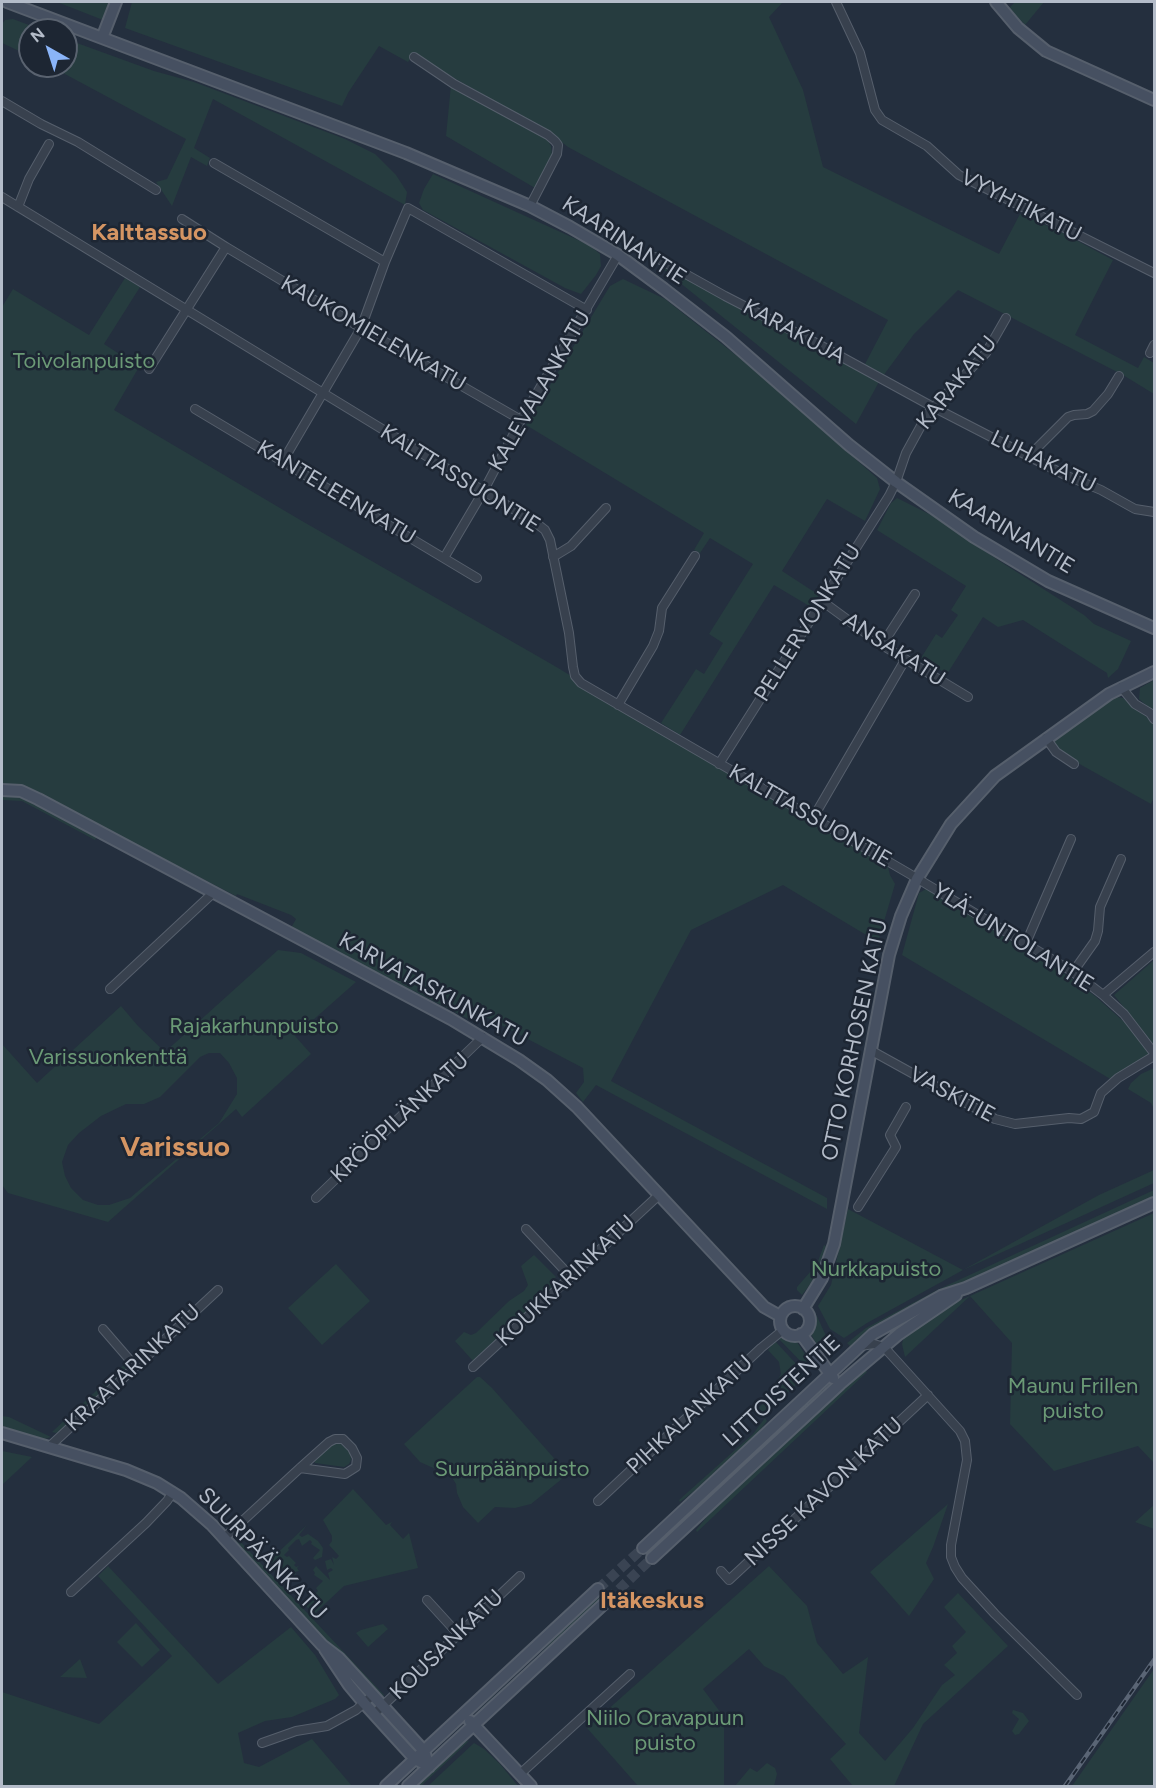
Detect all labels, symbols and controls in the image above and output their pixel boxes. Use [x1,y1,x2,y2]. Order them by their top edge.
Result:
north arrow [18,18,78,78]
text: N [27,24,48,46]
street label: VYYHTIKATU [956,164,1086,248]
street label: KAARINANTIE [557,191,691,291]
district label: Kalttassuo [91,219,207,247]
street label: KAUKOMIELENKATU [276,270,470,398]
street label: KARAKUJA [738,294,850,370]
street label: KALEVALANKATU [483,306,597,476]
street label: KARAKATU [911,331,1003,435]
park label: Toivolanpuisto [13,349,155,375]
street label: KALTTASSUONTIE [375,419,545,539]
street label: LUHAKATU [986,425,1100,499]
street label: KANTELEENKATU [252,435,420,551]
street label: KAARINANTIE [943,484,1079,580]
street label: PELLERVONKATU [749,539,867,707]
street label: ANSAKATU [838,607,950,693]
street label: KALTTASSUONTIE [724,759,896,873]
street label: YLÄ-UNTOLANTIE [928,878,1098,998]
street label: OTTO KORHOSEN KATU [816,917,894,1163]
street label: KARVATASKUNKATU [334,927,532,1053]
park label: Rajakarhunpuisto [169,1014,339,1040]
park label: Varissuonkenttä [29,1045,187,1071]
street label: KRÖÖPILÄNKATU [325,1047,475,1189]
street label: VASKITIE [905,1061,999,1129]
district label: Varissuo [120,1131,230,1165]
street label: KOUKKARINKATU [491,1210,641,1352]
park label: Nurkkapuisto [811,1257,941,1283]
street label: KRAATARINKATU [60,1299,206,1437]
street label: LITTOISTENTIE [718,1330,846,1452]
street label: PIHKALANKATU [622,1350,758,1480]
park label: Maunu Frillen puisto [1008,1374,1138,1426]
street label: NISSE KAVON KATU [740,1412,908,1572]
park label: Suurpäänpuisto [435,1457,589,1483]
street label: SUURPÄÄNKATU [192,1482,332,1626]
street label: KOUSANKATU [385,1584,509,1706]
district label: Itäkeskus [600,1587,704,1615]
park label: Niilo Oravapuun puisto [586,1706,744,1758]

